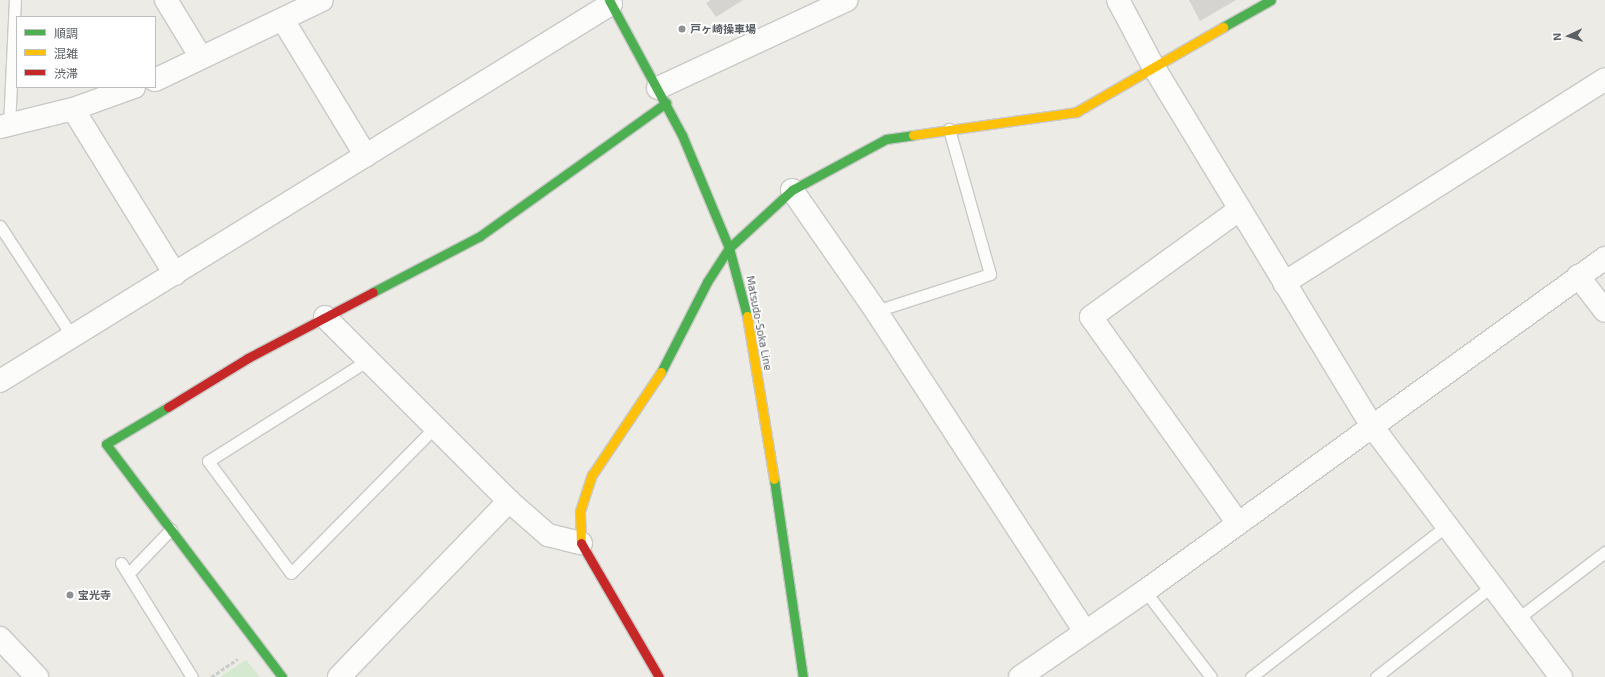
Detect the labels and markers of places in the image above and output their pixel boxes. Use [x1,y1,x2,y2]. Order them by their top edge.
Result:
place label: 戸ヶ崎操車場 [690,22,756,36]
marker: 戸ヶ崎操車場 [677,24,687,34]
place label: 宝光寺 [78,588,111,602]
marker: 宝光寺 [65,590,75,600]

